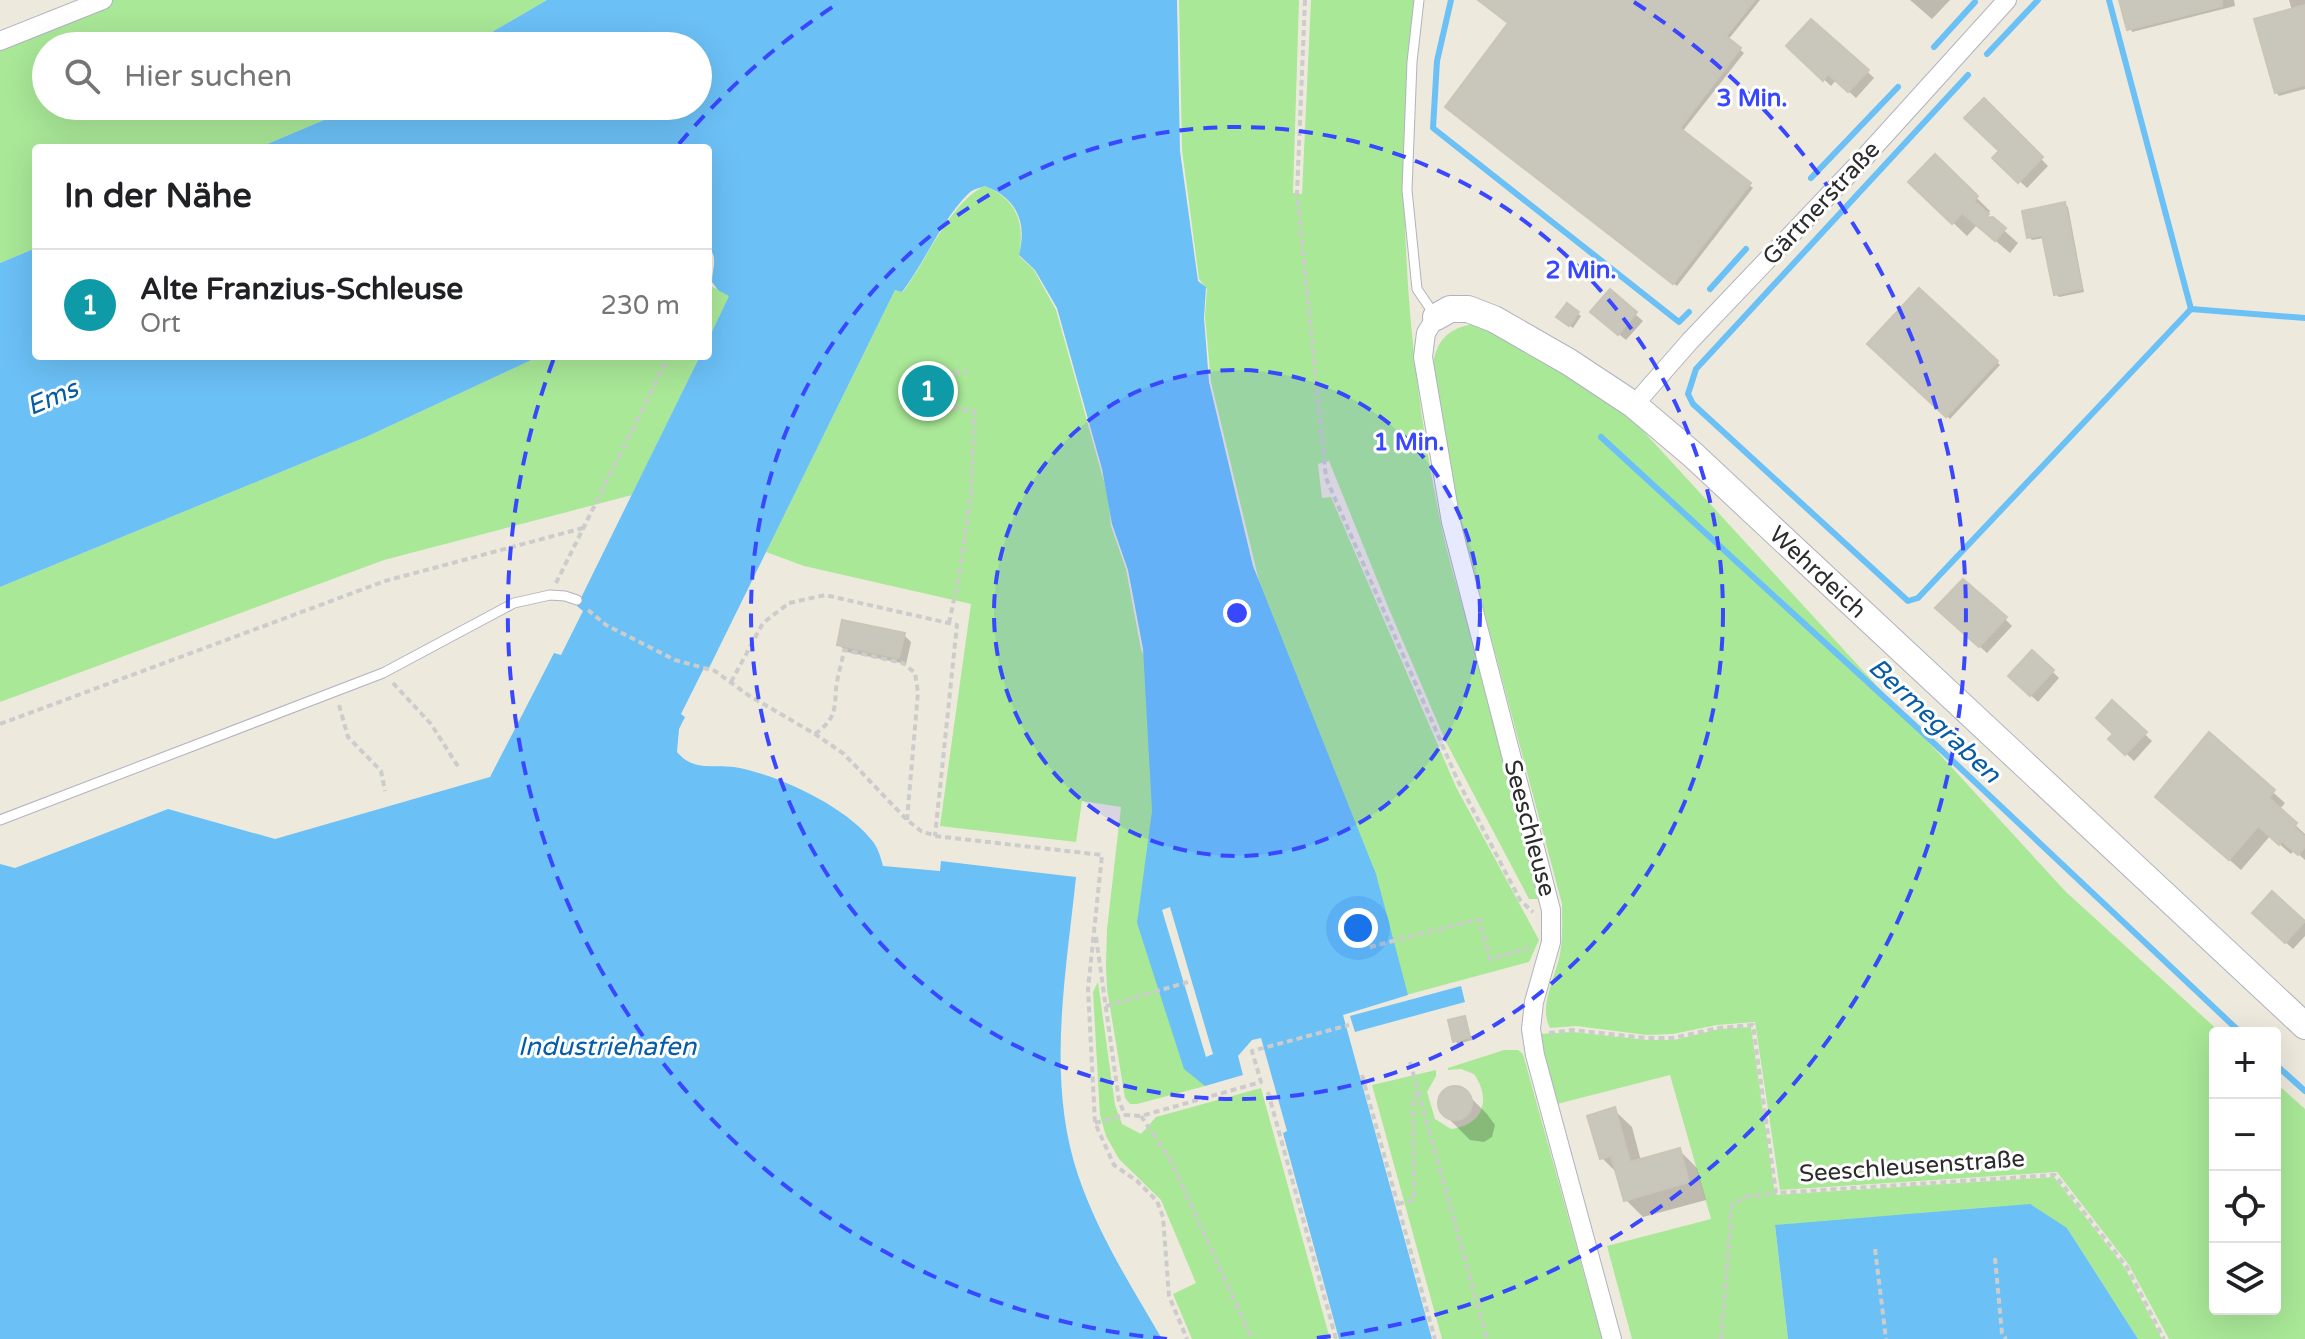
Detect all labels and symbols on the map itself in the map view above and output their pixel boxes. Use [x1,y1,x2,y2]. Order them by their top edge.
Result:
text: 3 Min. [1716,84,1788,113]
street label: Gärtnerstraße [1757,135,1886,271]
text: 2 Min. [1545,256,1617,285]
pin: 1 [902,361,954,421]
water label: Ems [22,372,84,422]
text: 1 Min. [1373,428,1445,457]
street label: Wehrdeich [1763,520,1872,625]
centre of rings [1223,599,1251,627]
water label: Bermegraben [1862,651,2008,790]
street label: Seeschleuse [1497,757,1562,900]
your location [1338,908,1378,948]
water label: Industriehafen [518,1031,697,1062]
street label: Seeschleusenstraße [1798,1144,2026,1189]

